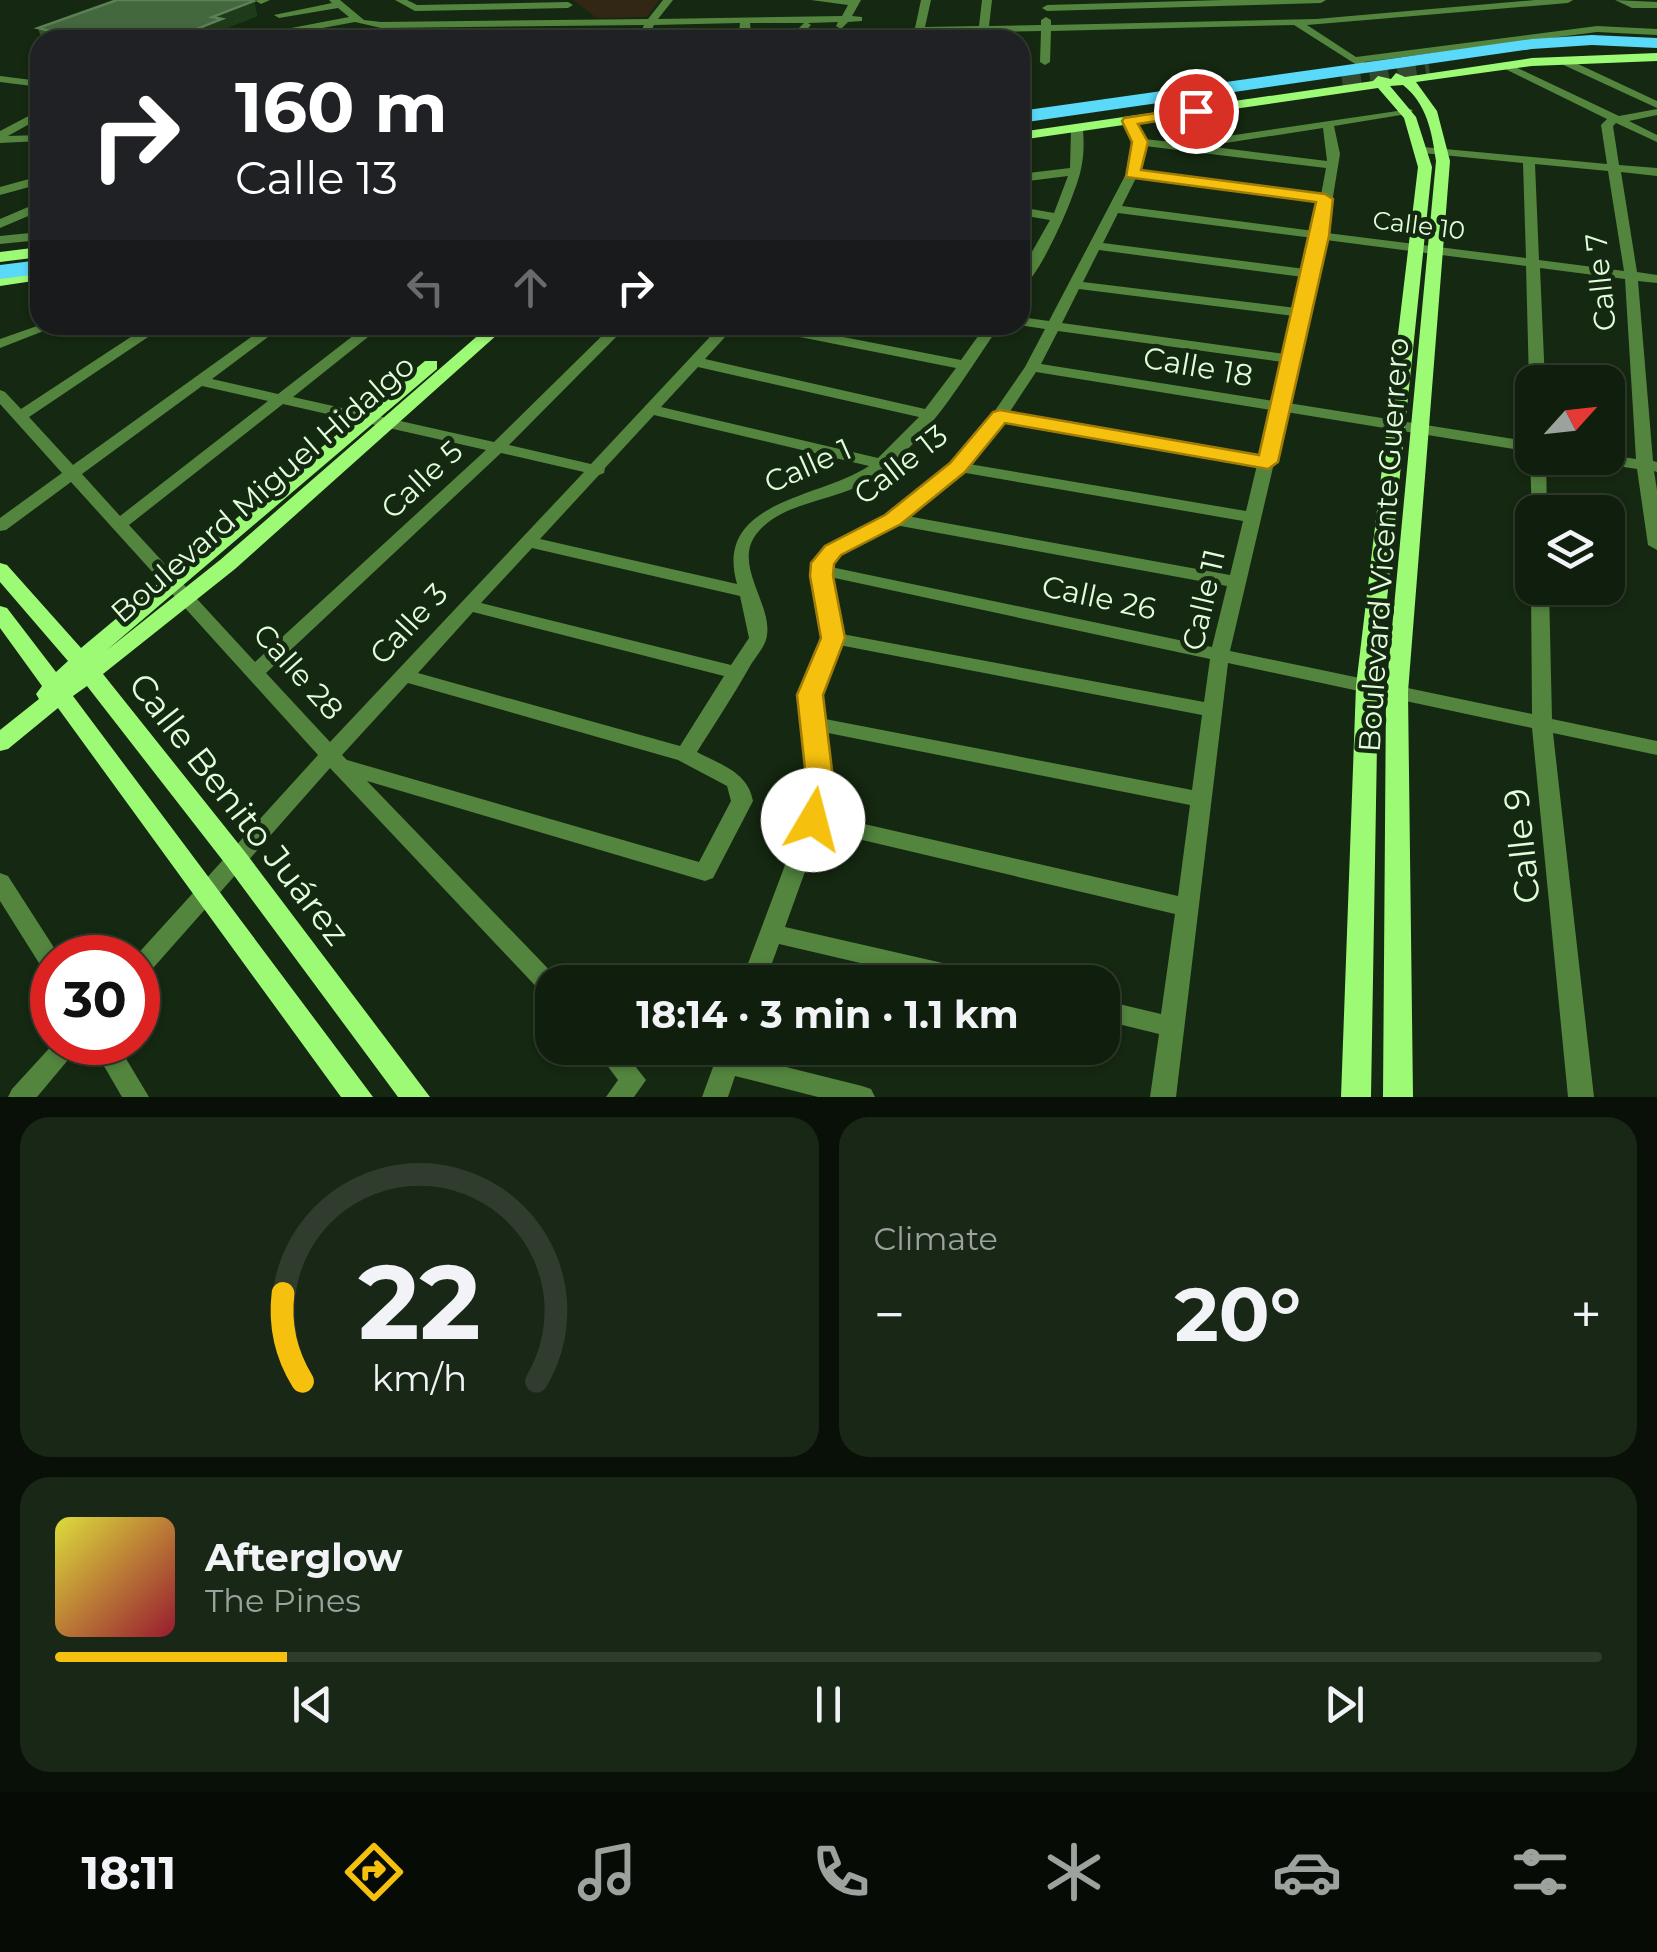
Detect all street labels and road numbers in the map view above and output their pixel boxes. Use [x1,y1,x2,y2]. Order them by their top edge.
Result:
street label: Calle 10 [1371,204,1467,246]
street label: Calle 7 [1577,231,1624,333]
street label: Boulevard Vicente Guerrero [1351,337,1416,753]
street label: Calle 18 [1140,339,1256,394]
street label: Boulevard Miguel Hidalgo [103,347,422,631]
street label: Calle 13 [847,417,955,513]
street label: Calle 1 [758,430,857,501]
street label: Calle 5 [373,433,470,527]
street label: Calle 11 [1174,546,1233,654]
street label: Calle 26 [1038,567,1160,628]
street label: Calle 3 [362,575,456,672]
street label: Calle 28 [245,616,351,728]
street label: Calle Benito Juárez [120,664,359,953]
street label: Calle 9 [1494,786,1549,906]

